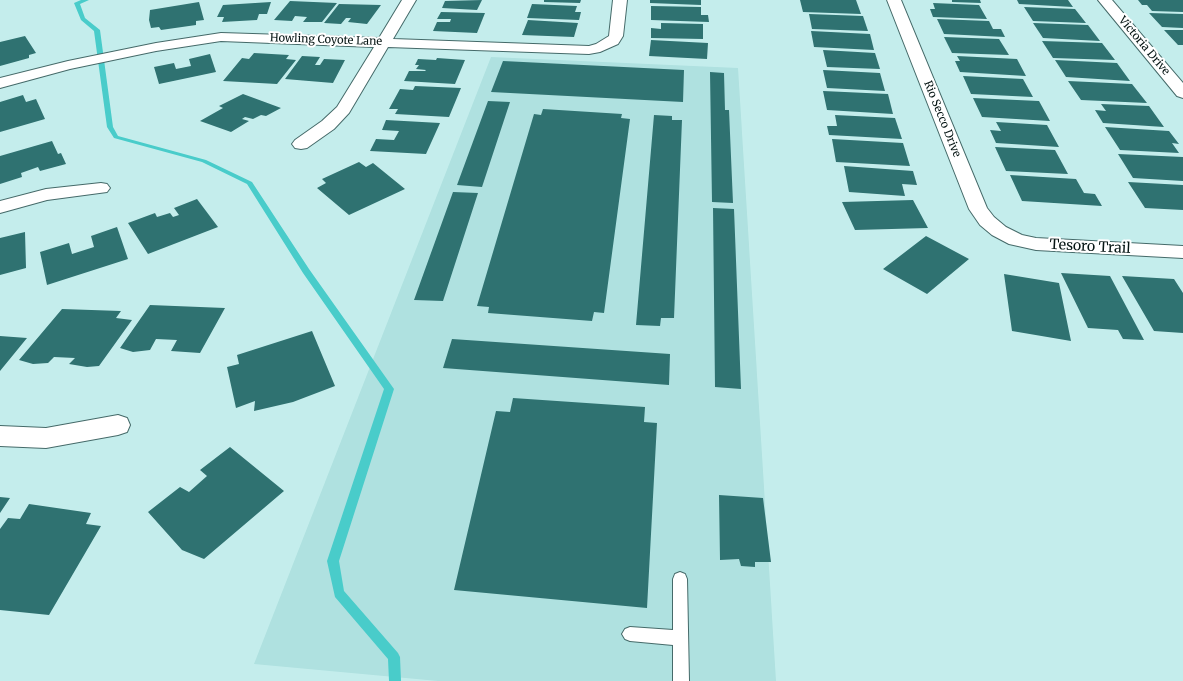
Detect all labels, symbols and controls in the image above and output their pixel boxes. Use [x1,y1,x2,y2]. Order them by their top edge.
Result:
street label: Victoria Drive [1116,14,1172,78]
street label: Howling Coyote Lane [270,31,382,49]
street label: Rio Secco Drive [921,79,963,159]
street label: Tesoro Trail [1049,236,1131,258]

